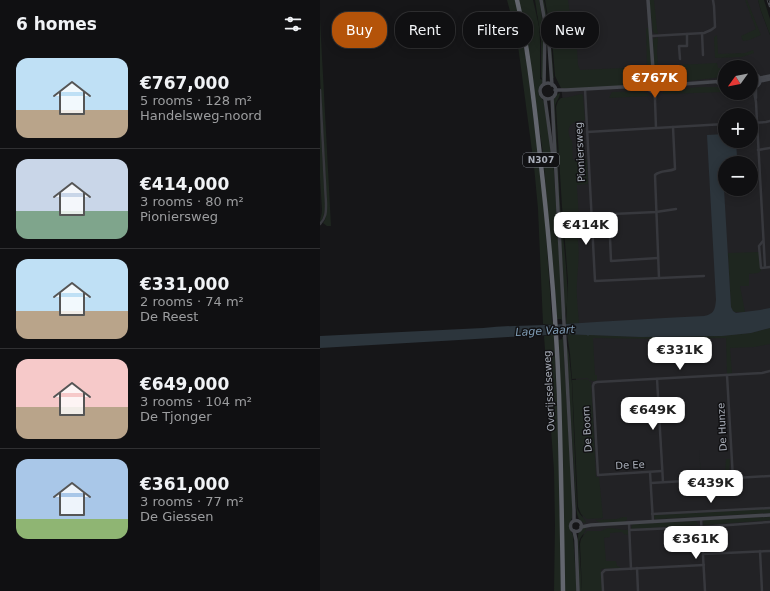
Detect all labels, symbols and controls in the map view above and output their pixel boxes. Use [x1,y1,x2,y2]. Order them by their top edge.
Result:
chip: Buy [332,12,387,48]
chip: Rent [395,12,455,48]
chip: Filters [463,12,533,48]
chip: New [541,12,599,48]
icon: filters [282,13,304,35]
text: 6 homes [16,14,97,34]
north arrow [718,60,758,100]
map controls [718,60,758,196]
pin: €767K [627,65,683,99]
text: €767K [632,70,678,85]
text: €767,000 [140,73,229,93]
icon: home [48,74,96,122]
text: 5 rooms · 128 m² [140,93,252,108]
text: Handelsweg-noord [140,108,262,123]
button: + [718,108,758,148]
street label: Pioniersweg [573,122,587,182]
road number: N307 [523,153,559,167]
button: − [718,156,758,196]
text: €414,000 [140,174,229,194]
icon: home [48,175,96,223]
text: 3 rooms · 80 m² [140,194,244,209]
text: Pioniersweg [140,209,218,224]
pin: €414K [558,212,614,246]
text: €414K [563,217,609,232]
text: €331,000 [140,274,229,294]
icon: home [48,275,96,323]
text: 2 rooms · 74 m² [140,294,244,309]
text: De Reest [140,309,198,324]
water label: Lage Vaart [515,323,576,339]
pin: €331K [652,337,708,371]
text: €331K [657,342,703,357]
street label: Overijsselseweg [541,350,557,432]
text: €649,000 [140,374,229,394]
icon: home [48,375,96,423]
text: 3 rooms · 104 m² [140,394,252,409]
pin: €649K [625,397,681,431]
text: €649K [630,402,676,417]
street label: De Hunze [715,402,729,452]
street label: De Boorn [580,406,594,452]
text: De Tjonger [140,409,211,424]
street label: De Ee [615,459,645,471]
pin: €439K [683,470,739,504]
text: €361,000 [140,474,229,494]
icon: home [48,475,96,523]
text: €439K [688,475,734,490]
text: 3 rooms · 77 m² [140,494,244,509]
text: De Giessen [140,509,214,524]
pin: €361K [668,526,724,560]
text: €361K [673,531,719,546]

